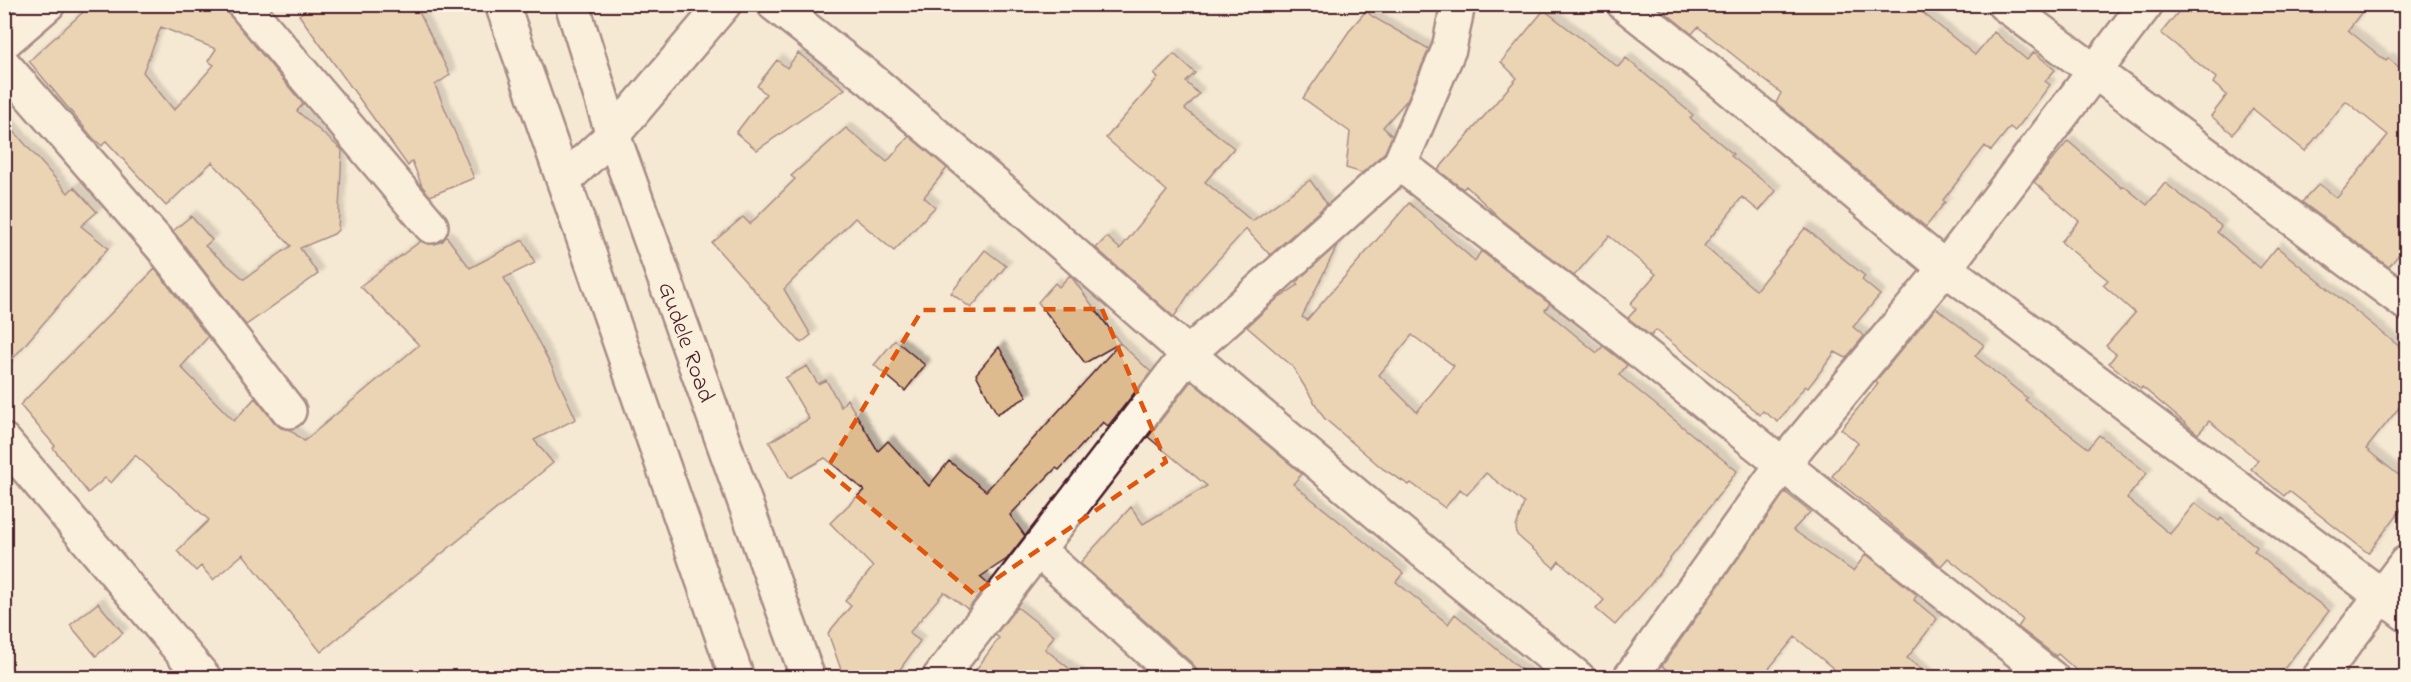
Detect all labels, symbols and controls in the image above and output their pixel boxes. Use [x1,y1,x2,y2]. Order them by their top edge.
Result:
street label: Gudele Road [647,277,723,408]

